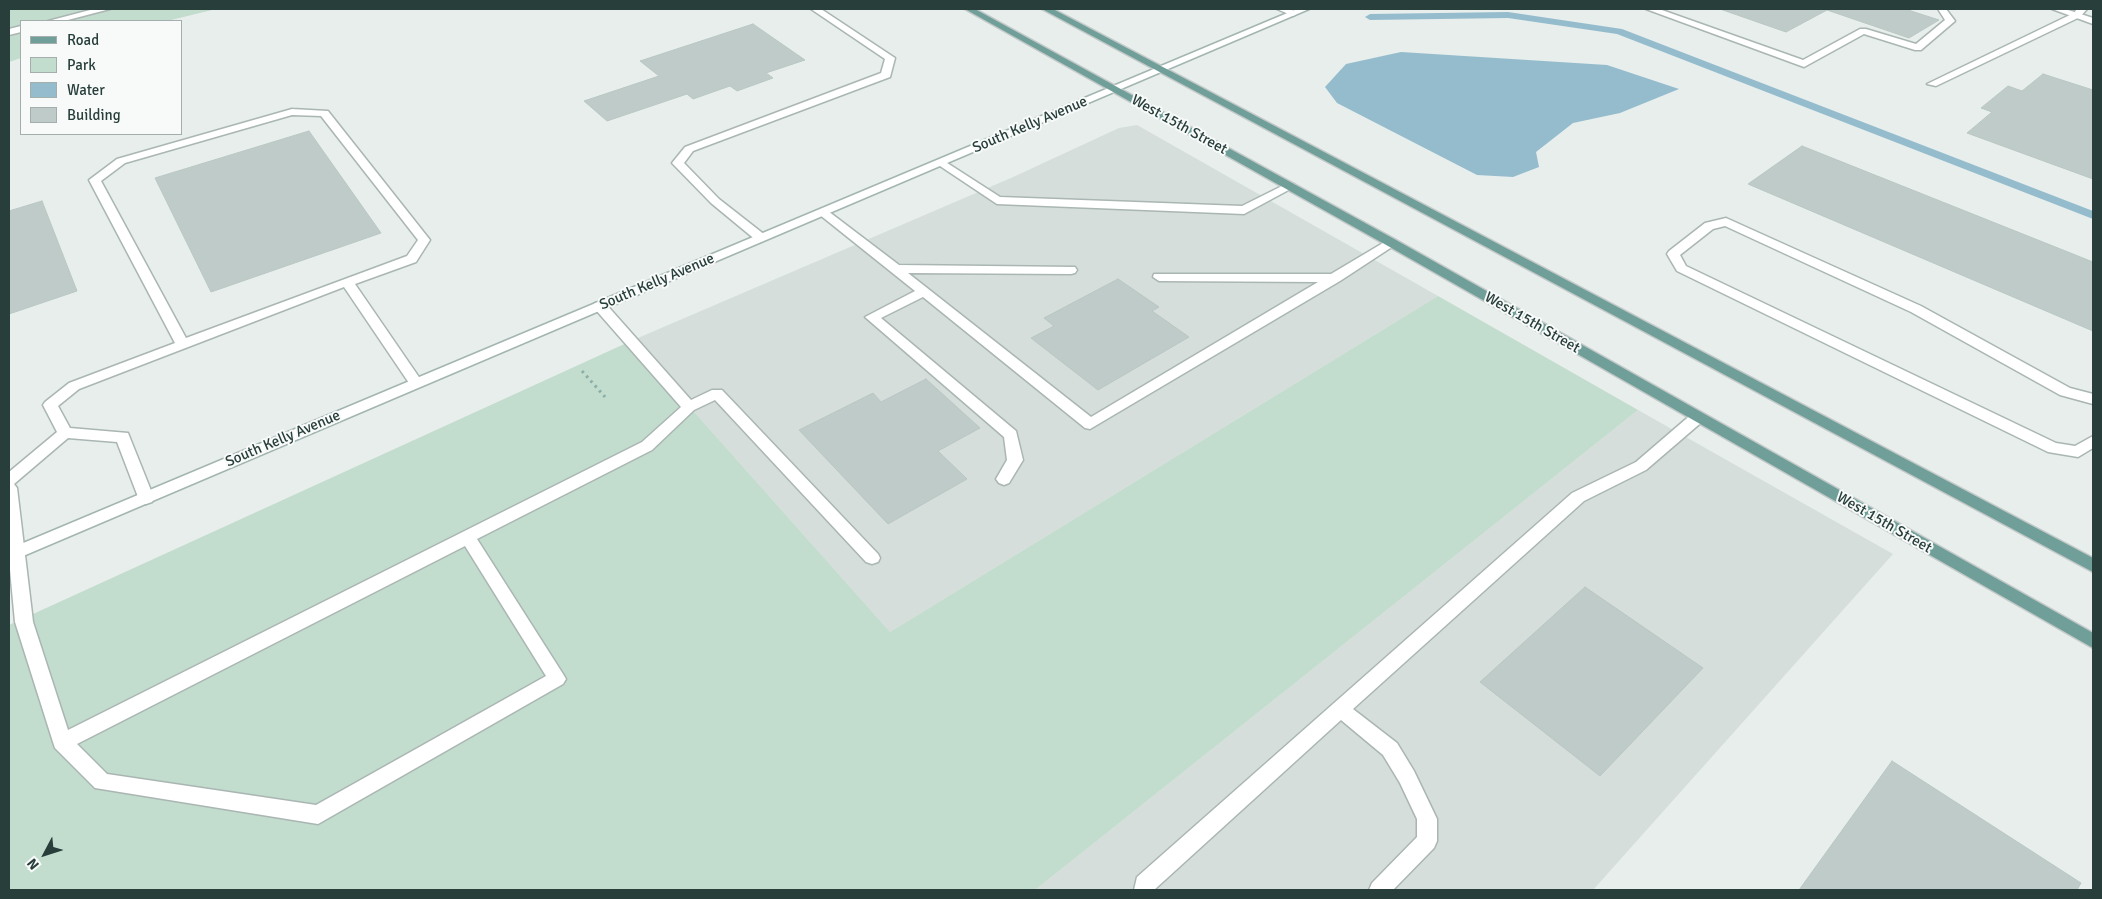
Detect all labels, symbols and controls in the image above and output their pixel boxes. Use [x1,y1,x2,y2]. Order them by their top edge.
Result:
legend [20,20,182,135]
text: Road [67,31,99,49]
text: Park [67,56,96,74]
text: Water [67,81,105,99]
street label: West 15th Street [1128,91,1230,159]
street label: South Kelly Avenue [970,93,1090,157]
text: Building [67,106,121,124]
street label: South Kelly Avenue [597,250,717,314]
street label: West 15th Street [1481,289,1583,357]
street label: South Kelly Avenue [223,407,343,471]
street label: West 15th Street [1833,489,1935,557]
north arrow [20,829,70,879]
text: N [23,855,43,873]

